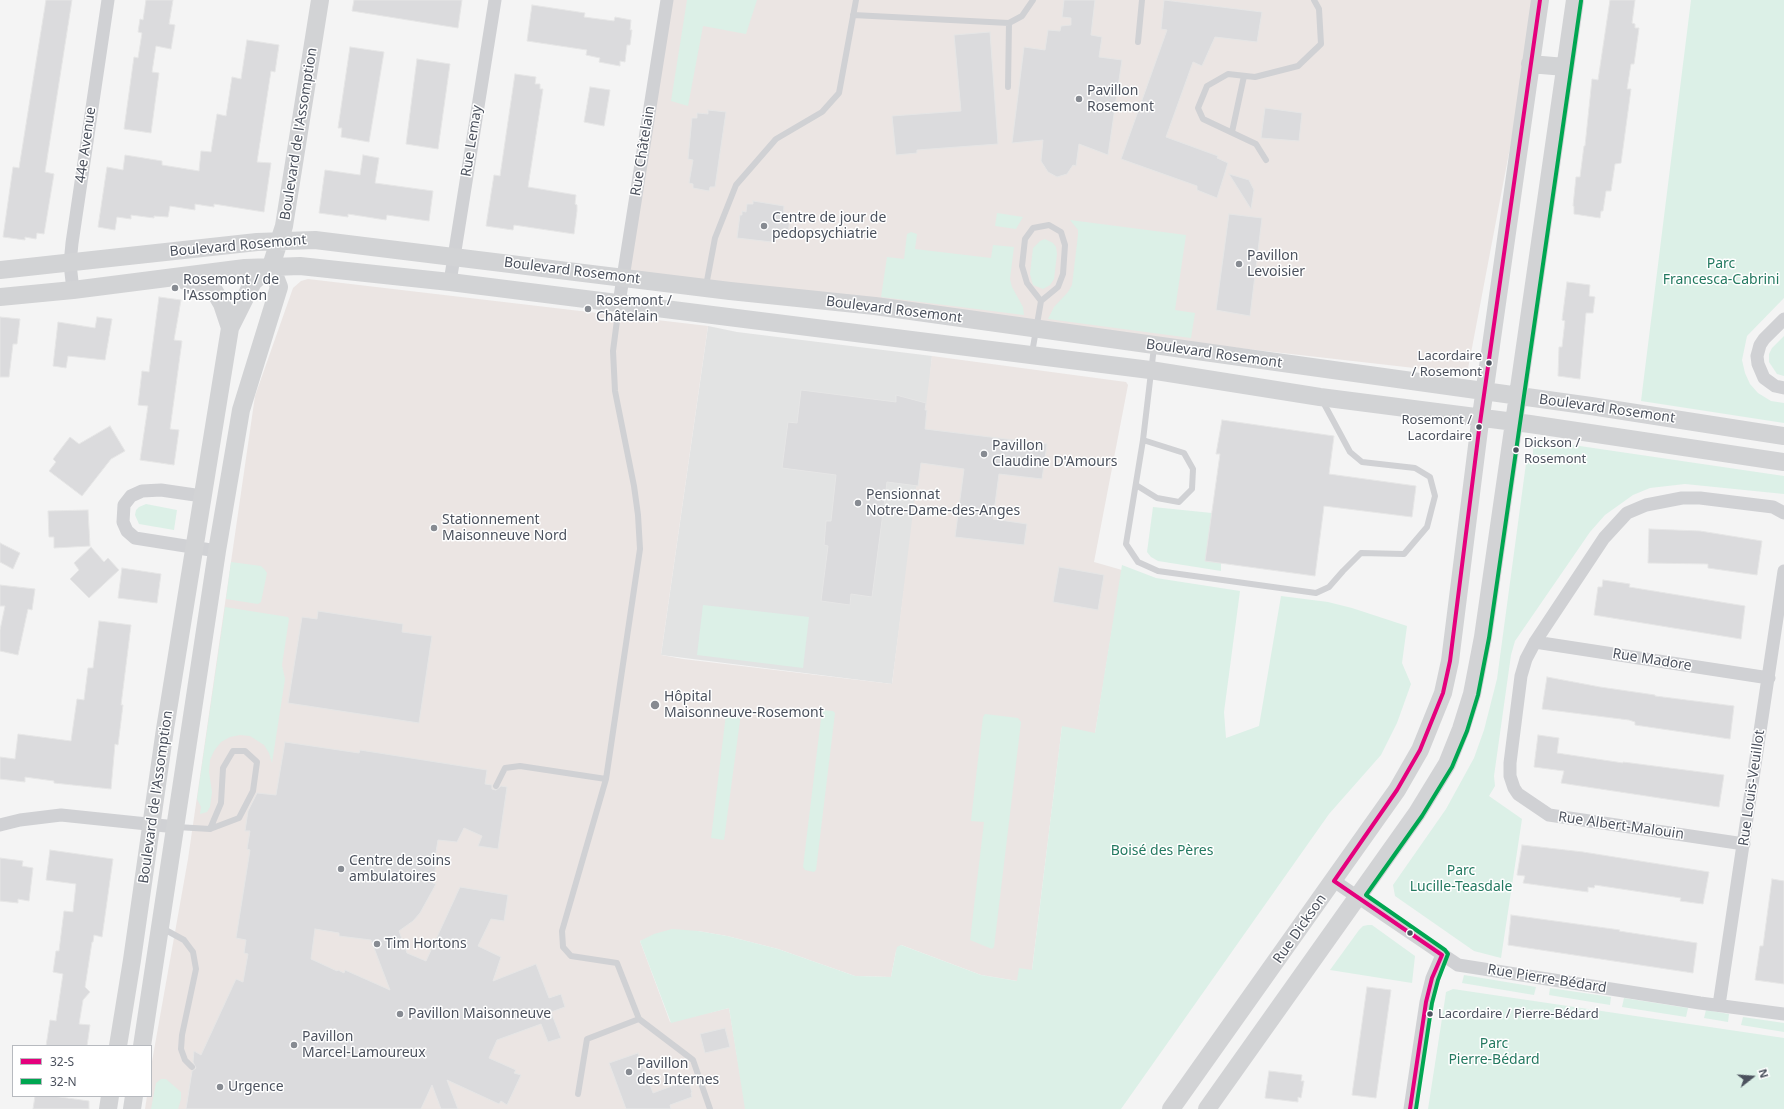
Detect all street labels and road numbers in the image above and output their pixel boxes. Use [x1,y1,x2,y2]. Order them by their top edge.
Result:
street label: Boulevard de l'Assomption [277,47,321,221]
street label: Rue Lemay [458,104,486,178]
street label: Rue Châtelain [628,105,658,197]
street label: 44e Avenue [72,106,100,184]
street label: Boulevard Rosemont [169,232,307,260]
street label: Boulevard Rosemont [503,254,641,288]
street label: Boulevard Rosemont [825,293,963,327]
street label: Boulevard Rosemont [1145,336,1283,372]
street label: Boulevard Rosemont [1538,391,1676,427]
street label: Rue Madore [1611,645,1693,675]
street label: Boulevard de l'Assomption [136,709,176,885]
street label: Rue Louis-Veuillot [1736,729,1768,847]
street label: Rue Albert-Malouin [1557,809,1685,843]
street label: Rue Dickson [1270,891,1330,967]
street label: Rue Pierre-Bédard [1486,961,1608,997]

